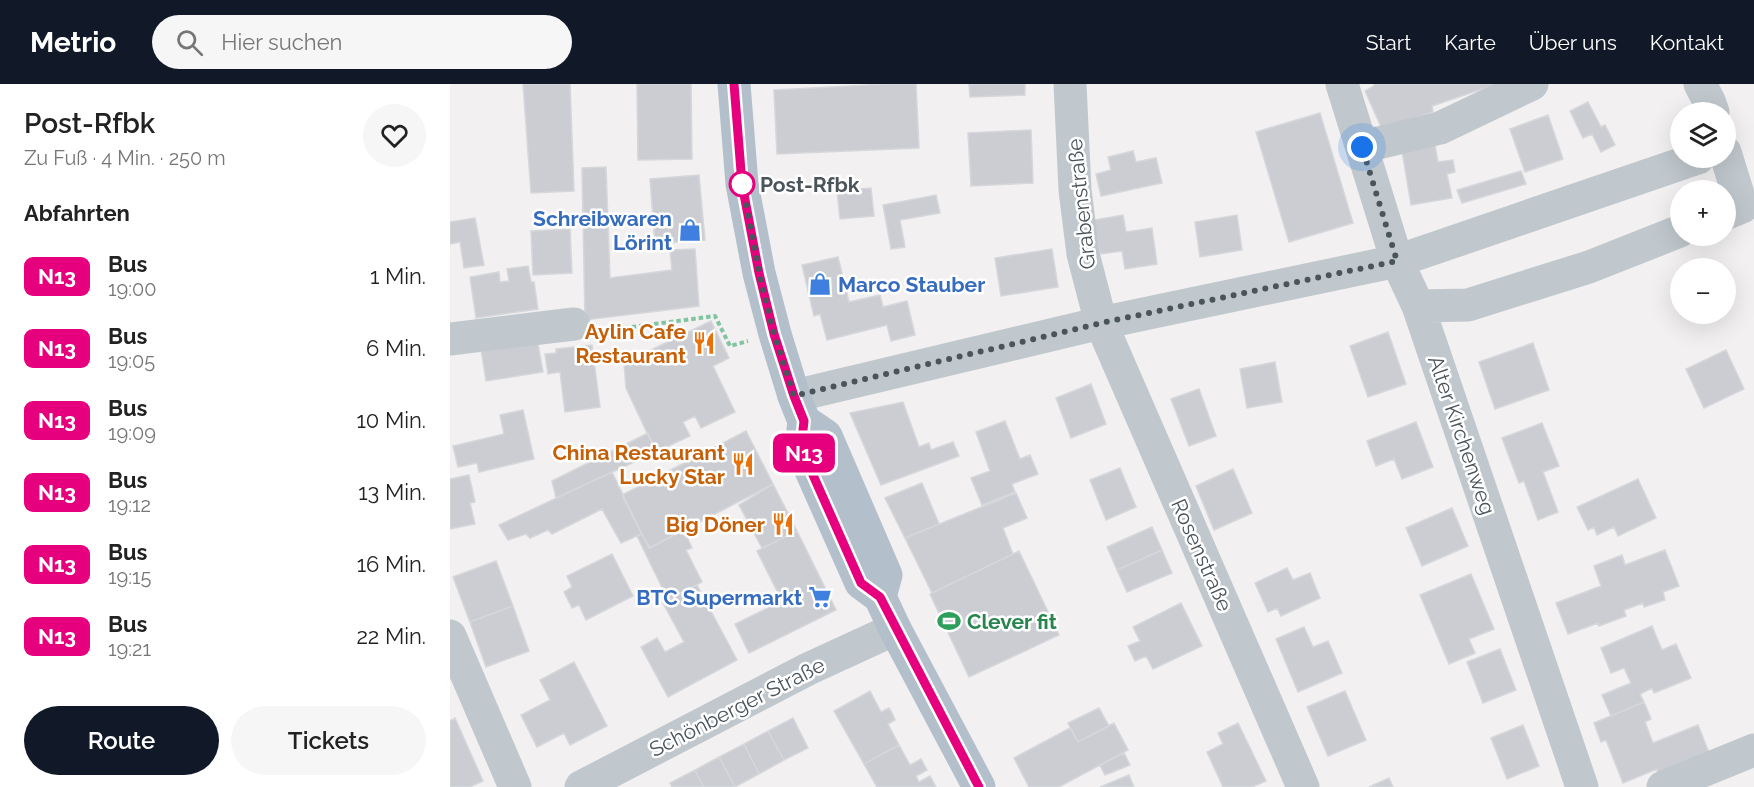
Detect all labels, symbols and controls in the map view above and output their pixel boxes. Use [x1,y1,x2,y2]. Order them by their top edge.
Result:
search box [152,15,572,69]
text: Metrio [30,26,116,59]
icon: search [173,26,206,59]
text: Hier suchen [221,29,342,55]
text: Start [1366,30,1411,55]
text: Karte [1444,30,1496,55]
text: Über uns [1529,30,1617,55]
text: Kontakt [1650,30,1724,55]
map controls [1670,102,1736,324]
button: layers [1670,102,1736,168]
button: heart [363,104,426,167]
text: Post-Rfbk [24,107,155,140]
your location [1347,132,1377,162]
street label: Grabenstraße [1062,137,1100,271]
text: Zu Fuß · 4 Min. · 250 m [24,146,226,170]
marker: Post-Rfbk [729,171,755,197]
place label: Post-Rfbk [760,172,860,197]
button: + [1670,180,1736,246]
text: Abfahrten [24,200,130,226]
place label: Schreibwaren Lörint [533,206,672,255]
shop icon: Schreibwaren Lörint [677,217,703,243]
text: Bus [108,251,147,277]
button: − [1670,258,1736,324]
text: 1 Min. [370,263,426,289]
text: N13 [38,264,76,289]
shop icon: Marco Stauber [807,271,833,297]
place label: Marco Stauber [838,272,985,297]
text: 19:00 [108,277,157,301]
place label: Aylin Cafe Restaurant [576,319,686,368]
text: Bus [108,323,147,349]
restaurant icon: Aylin Cafe Restaurant [691,330,717,356]
text: 6 Min. [366,335,426,361]
text: N13 [38,336,76,361]
text: 19:05 [108,349,155,373]
street label: Alter Kirchenweg [1423,352,1501,518]
text: Bus [108,395,147,421]
text: 10 Min. [356,407,426,433]
text: N13 [38,408,76,433]
text: 19:09 [108,421,156,445]
line badge: N13 [770,434,838,472]
place label: China Restaurant Lucky Star [552,440,725,489]
text: N13 [785,441,823,466]
restaurant icon: China Restaurant Lucky Star [730,451,756,477]
text: Bus [108,467,147,493]
text: 13 Min. [358,479,426,505]
text: N13 [38,480,76,505]
text: 19:12 [108,493,151,517]
street label: Rosenstraße [1166,495,1238,615]
restaurant icon: Big Döner [770,511,796,537]
place label: Big Döner [666,512,765,537]
text: Bus [108,539,147,565]
text: 16 Min. [357,551,426,577]
text: N13 [38,552,76,577]
text: 19:15 [108,565,152,589]
supermarket icon: BTC Supermarkt [807,584,833,610]
place label: BTC Supermarkt [636,585,802,610]
sports icon: Clever fit [936,608,962,634]
place label: Clever fit [967,609,1057,634]
text: Bus [108,611,147,637]
text: 22 Min. [356,623,426,649]
text: N13 [38,624,76,649]
text: 19:21 [108,637,151,661]
street label: Schönberger Straße [645,652,829,762]
button: Route [24,706,219,775]
button: Tickets [231,706,426,775]

